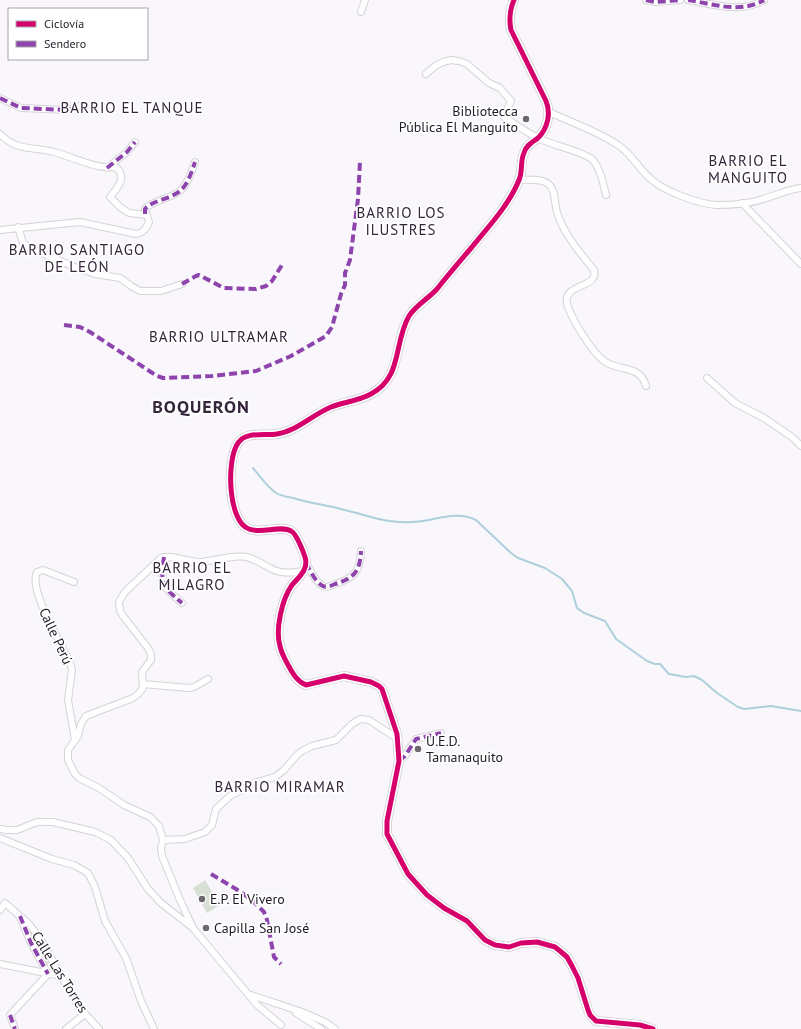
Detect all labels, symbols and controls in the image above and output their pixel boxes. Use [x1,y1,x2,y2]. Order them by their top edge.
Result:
legend [8,8,148,60]
text: Ciclovía [44,16,84,31]
text: Sendero [44,36,86,51]
district label: BARRIO EL TANQUE [61,98,204,117]
place label: Bibliotecca Pública El Manguito [399,102,518,136]
marker: Bibliotecca Pública El Manguito [521,114,531,124]
district label: BARRIO EL MANGUITO [708,151,788,187]
district label: BARRIO LOS ILUSTRES [356,203,446,239]
district label: BARRIO SANTIAGO DE LEÓN [9,240,145,276]
district label: BARRIO ULTRAMAR [149,327,289,346]
district label: BOQUERÓN [152,395,250,418]
district label: BARRIO EL MILAGRO [153,558,231,594]
street label: Calle Perú [35,605,77,667]
place label: U.E.D. Tamanaquito [426,732,503,766]
marker: U.E.D. Tamanaquito [413,744,423,754]
district label: BARRIO MIRAMAR [214,777,346,796]
place label: E.P. El Vivero [210,890,285,908]
marker: E.P. El Vivero [197,894,207,904]
place label: Capilla San José [214,919,309,937]
marker: Capilla San José [201,923,211,933]
street label: Calle Las Torres [28,928,92,1016]

